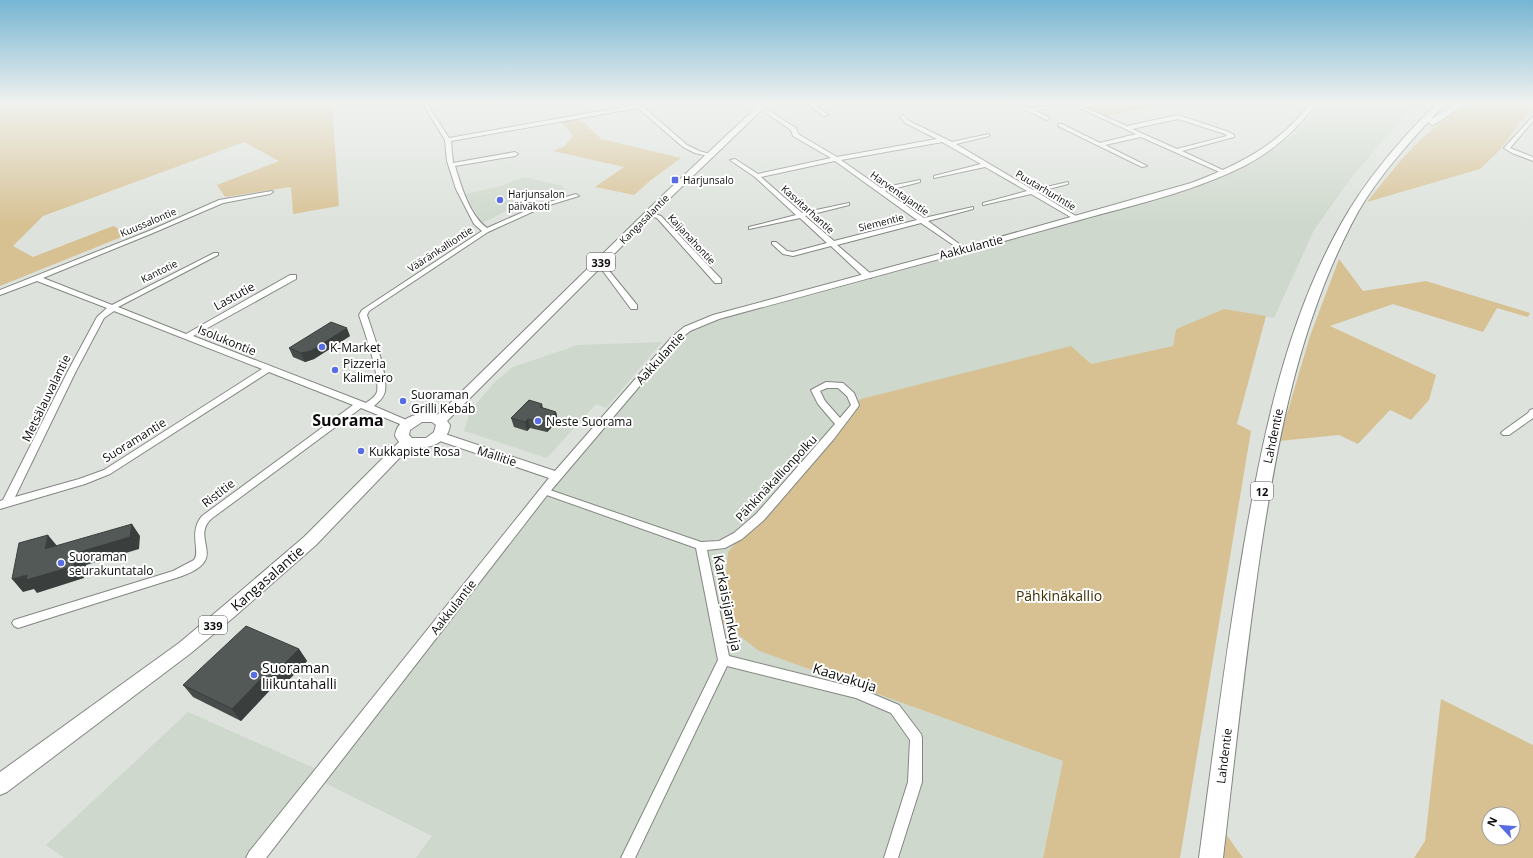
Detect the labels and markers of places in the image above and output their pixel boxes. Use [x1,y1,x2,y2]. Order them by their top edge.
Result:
place label: Harjunsalo [683,173,734,187]
marker: Harjunsalo [670,175,680,185]
place label: Harjunsalon päiväkoti [508,187,565,213]
marker: Harjunsalon päiväkoti [495,195,505,205]
place label: K-Market [330,339,381,356]
marker: K-Market [317,342,327,352]
place label: Pizzeria Kalimero [343,355,393,386]
marker: Pizzeria Kalimero [330,365,340,375]
place label: Suoraman Grilli Kebab [411,386,475,417]
marker: Suoraman Grilli Kebab [398,396,408,406]
place label: Neste Suorama [546,413,632,430]
marker: Neste Suorama [533,416,543,426]
place label: Kukkapiste Rosa [369,443,460,460]
marker: Kukkapiste Rosa [356,446,366,456]
place label: Suoraman seurakuntatalo [69,548,154,579]
marker: Suoraman seurakuntatalo [56,558,66,568]
place label: Suoraman liikuntahalli [262,658,337,693]
marker: Suoraman liikuntahalli [249,670,259,680]

